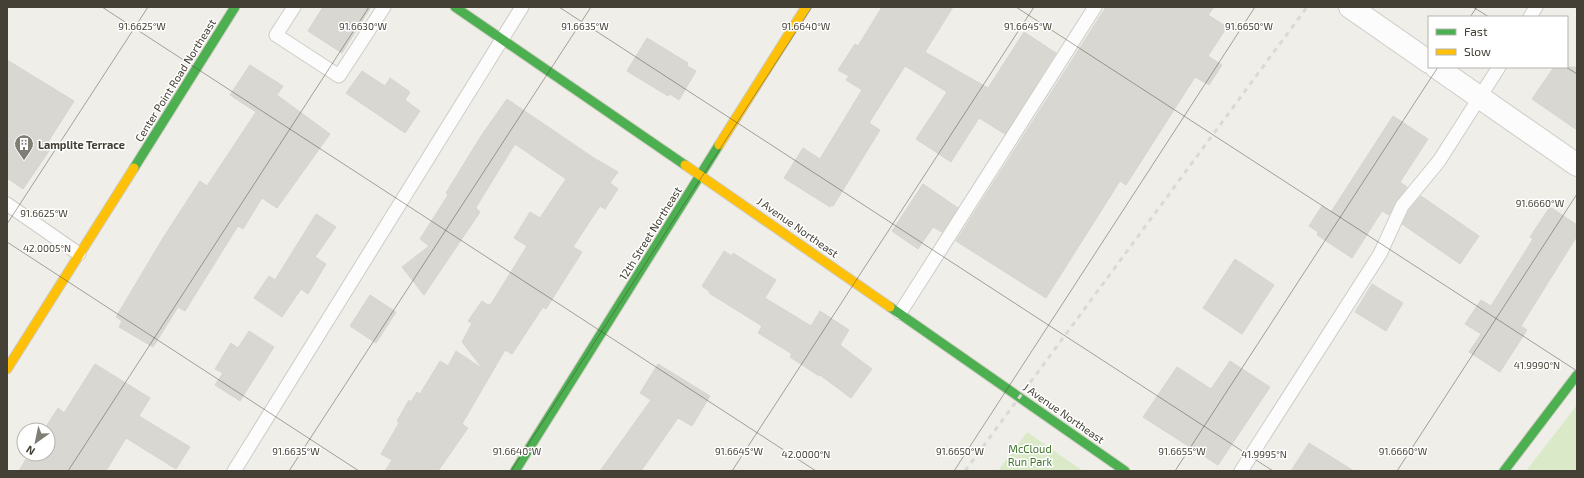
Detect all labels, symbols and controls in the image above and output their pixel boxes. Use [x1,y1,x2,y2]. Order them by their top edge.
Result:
street label: Center Point Road Northeast [132,16,218,144]
legend [1428,16,1568,68]
text: 91.6625°W [118,20,166,32]
text: 91.6630°W [339,20,388,32]
text: 91.6635°W [561,20,609,32]
text: 91.6640°W [782,20,831,32]
text: 91.6645°W [1004,20,1053,32]
text: 91.6650°W [1225,20,1273,32]
text: Fast [1464,24,1488,38]
text: Slow [1464,44,1491,58]
building icon: Lamplite Terrace [13,133,35,161]
place label: Lamplite Terrace [38,138,125,151]
street label: 12th Street Northeast [616,184,684,282]
street label: J Avenue Northeast [755,194,841,260]
text: 91.6660°W [1516,197,1565,209]
text: 91.6625°W [20,207,68,219]
text: 42.0005°N [23,242,71,254]
text: 41.9990°N [1514,359,1560,371]
street label: J Avenue Northeast [1021,380,1107,446]
north arrow [16,422,56,462]
park label: McCloud Run Park [1008,442,1053,468]
text: N [23,443,37,458]
text: 91.6635°W [272,445,320,457]
text: 91.6640°W [493,445,542,457]
text: 91.6645°W [715,445,764,457]
text: 91.6650°W [936,445,984,457]
text: 91.6655°W [1158,445,1206,457]
text: 91.6660°W [1379,445,1428,457]
text: 42.0000°N [782,448,830,460]
text: 41.9995°N [1241,448,1287,460]

